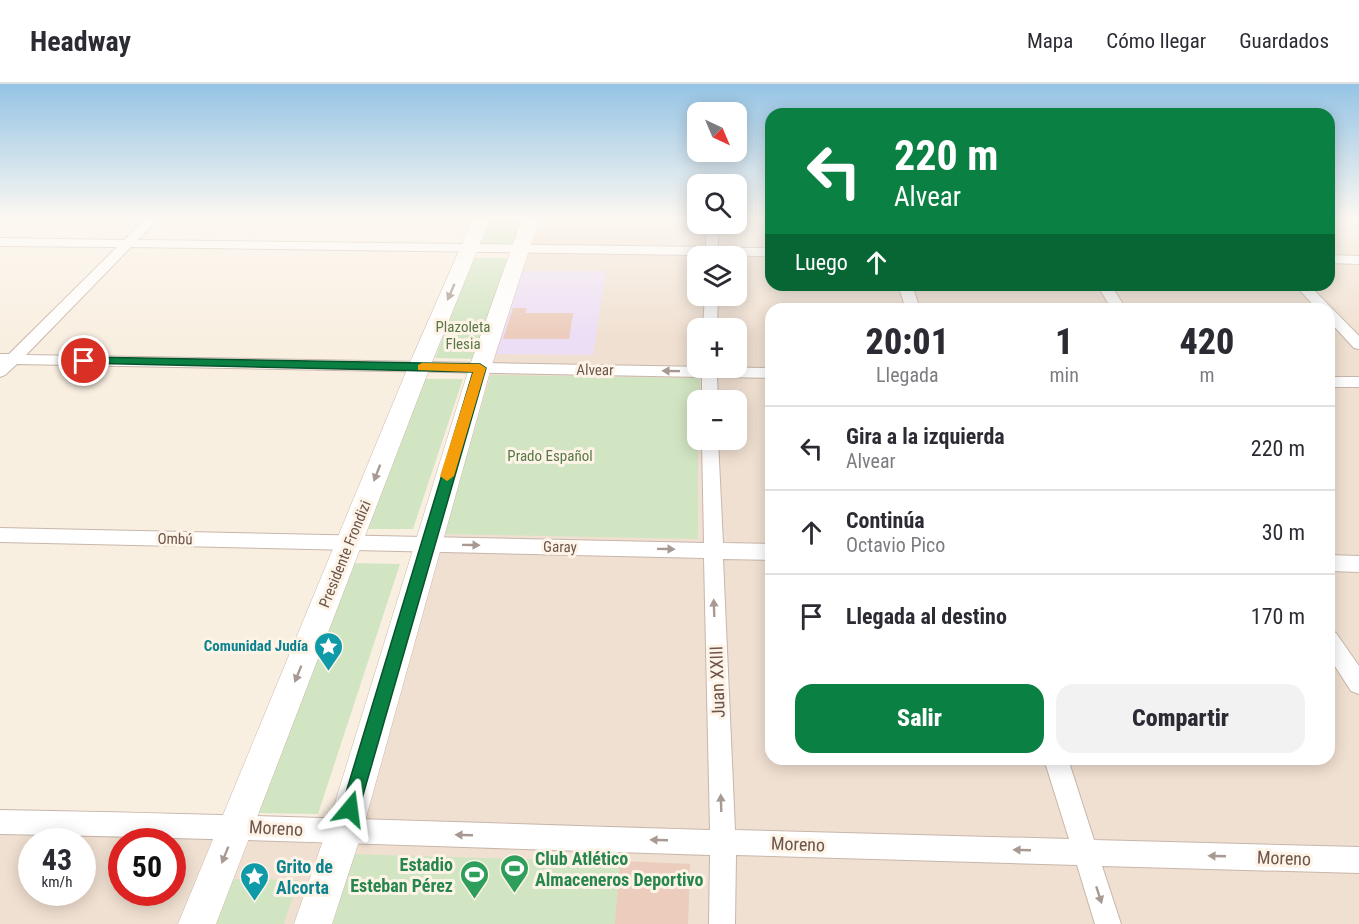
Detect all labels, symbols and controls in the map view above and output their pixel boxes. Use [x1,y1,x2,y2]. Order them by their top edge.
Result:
text: Headway [30,25,131,58]
text: Mapa [1027,29,1073,53]
text: Cómo llegar [1106,29,1206,53]
text: Guardados [1239,29,1329,53]
north arrow [687,102,747,162]
map controls [687,102,747,450]
text: 220 m [894,131,999,180]
icon: left [795,132,873,210]
button: search [687,174,747,234]
text: Alvear [894,181,961,213]
button: layers [687,246,747,306]
icon: ahead [860,246,893,279]
text: Luego [795,250,848,275]
one-way arrow [446,284,456,302]
park label: Plazoleta Flesia [435,318,491,353]
button: + [687,318,747,378]
text: 20:01 [866,321,949,363]
text: 1 [1055,321,1073,363]
text: 420 [1179,321,1234,363]
pin [58,335,109,386]
icon: arrive [67,344,100,377]
street label: Alvear [576,361,614,379]
text: Llegada [876,363,938,387]
text: min [1050,363,1079,387]
text: m [1199,363,1214,387]
one-way arrow [661,366,680,376]
button: − [687,390,747,450]
text: Gira a la izquierda [846,424,1005,449]
icon: left [795,432,828,465]
text: 220 m [1251,436,1305,461]
park label: Prado Español [507,447,593,465]
text: Alvear [846,449,896,473]
one-way arrow [372,464,381,482]
street label: Presidente Frondizi [315,498,375,610]
text: Continúa [846,508,925,533]
icon: ahead [795,516,828,549]
text: 30 m [1262,520,1305,545]
street label: Ombú [157,530,193,548]
text: Octavio Pico [846,533,945,557]
street label: Garay [543,538,577,556]
one-way arrow [462,540,481,550]
one-way arrow [657,545,676,554]
one-way arrow [710,598,719,617]
icon: arrive [795,600,828,633]
text: Llegada al destino [846,604,1007,629]
text: 170 m [1251,604,1305,629]
place icon: Comunidad Judía [313,630,345,672]
place label: Comunidad Judía [204,637,308,655]
street label: Juan XXIII [705,646,729,718]
one-way arrow [293,665,303,683]
button: Salir [795,684,1044,753]
button: Compartir [1056,684,1305,753]
position arrow [318,777,382,841]
one-way arrow [717,793,726,812]
street label: Moreno [248,816,304,840]
speed limit sign: 50 [108,828,186,906]
one-way arrow [454,830,473,839]
street label: Moreno [771,833,825,855]
one-way arrow [649,835,668,845]
text: 43 [42,842,72,877]
one-way arrow [220,846,229,864]
one-way arrow [1012,846,1031,855]
street label: Moreno [1257,847,1311,869]
place label: Club Atlético Almaceneros Deportivo [535,848,703,890]
one-way arrow [1207,851,1226,860]
sports icon: Club Atlético Almaceneros Deportivo [498,852,530,894]
place label: Estadio Esteban Pérez [350,854,453,896]
place label: Grito de Alcorta [276,856,333,898]
sports icon: Estadio Esteban Pérez [458,858,490,900]
place icon: Grito de Alcorta [239,860,271,902]
text: km/h [42,873,72,891]
one-way arrow [1094,886,1104,904]

